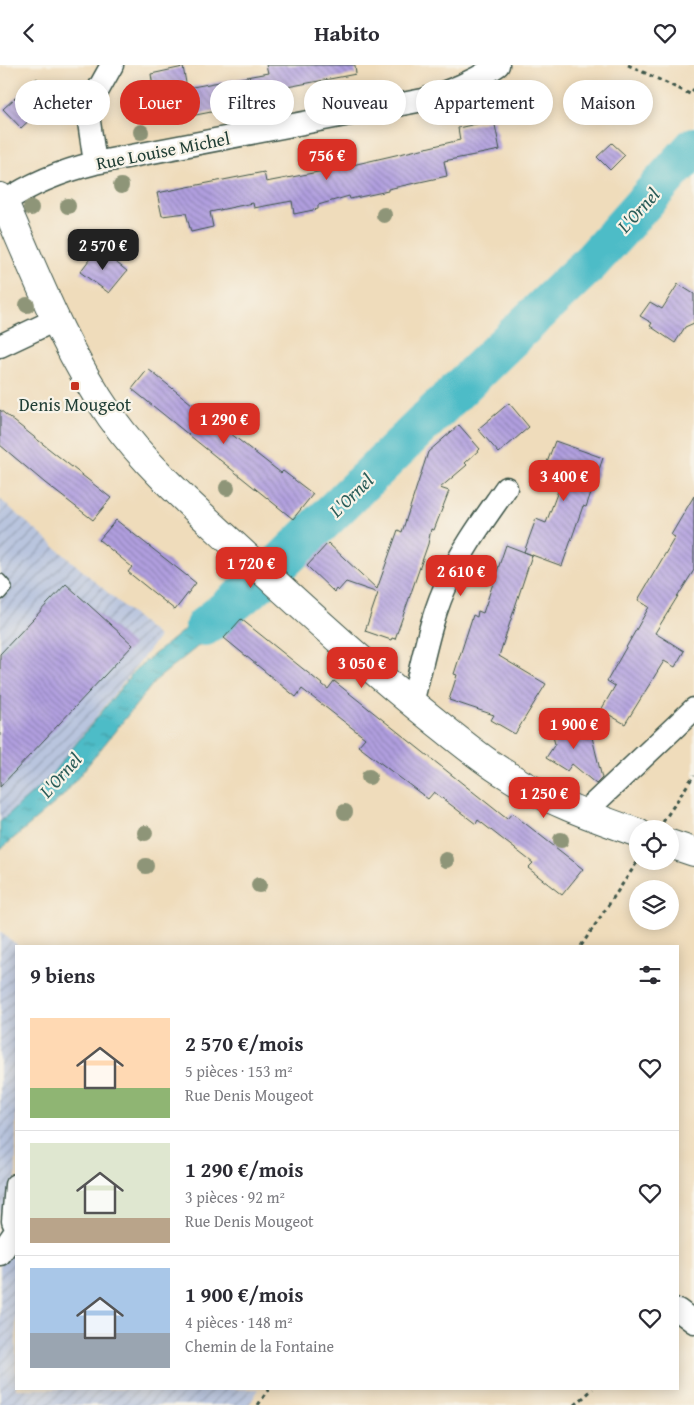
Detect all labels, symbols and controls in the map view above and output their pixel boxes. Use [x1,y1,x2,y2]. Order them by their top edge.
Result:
text: Habito [314,17,380,49]
icon: back [15,19,43,47]
icon: heart [651,19,679,47]
chip: Acheter [15,80,110,125]
chip: Louer [120,80,200,125]
chip: Filtres [210,80,294,125]
chip: Nouveau [304,80,406,125]
chip: Appartement [416,80,553,125]
chip: Maison [563,80,653,125]
street label: Rue Louise Michel [94,124,232,177]
pin: 756 € [292,139,362,181]
text: 756 € [309,143,345,167]
water label: L'Ornel [609,181,666,240]
pin: 2 570 € [57,229,149,271]
text: 2 570 € [79,233,127,257]
marker: Denis Mougeot [69,380,81,392]
place label: Denis Mougeot [19,391,132,418]
pin: 1 290 € [178,403,270,445]
text: 1 290 € [200,407,248,431]
pin: 3 400 € [518,459,610,502]
text: 3 400 € [540,464,588,488]
water label: L'Ornel [322,467,380,524]
pin: 1 720 € [205,547,297,589]
text: 1 720 € [227,551,275,575]
pin: 2 610 € [415,555,507,597]
text: 2 610 € [437,559,485,583]
pin: 3 050 € [316,647,408,689]
text: 3 050 € [338,651,386,675]
pin: 1 900 € [528,707,620,750]
text: 1 900 € [550,712,598,736]
water label: L'Ornel [31,746,88,805]
pin: 1 250 € [498,777,590,819]
text: 1 250 € [520,781,568,805]
map controls [629,820,679,930]
button: locate [629,820,679,870]
button: layers [629,880,679,930]
text: 9 biens [30,960,95,991]
icon: filters [636,961,664,989]
text: 2 570 €/mois [185,1028,303,1059]
icon: home [70,1038,130,1098]
icon: heart [636,1054,664,1082]
text: 5 pièces · 153 m² [185,1059,293,1083]
text: Rue Denis Mougeot [185,1083,314,1107]
text: 1 290 €/mois [185,1154,303,1185]
icon: home [70,1163,130,1223]
icon: heart [636,1179,664,1207]
text: 3 pièces · 92 m² [185,1185,285,1209]
text: Rue Denis Mougeot [185,1209,314,1233]
text: 1 900 €/mois [185,1279,303,1310]
icon: home [70,1288,130,1348]
icon: heart [636,1304,664,1332]
text: 4 pièces · 148 m² [185,1310,293,1334]
text: Chemin de la Fontaine [185,1334,334,1358]

